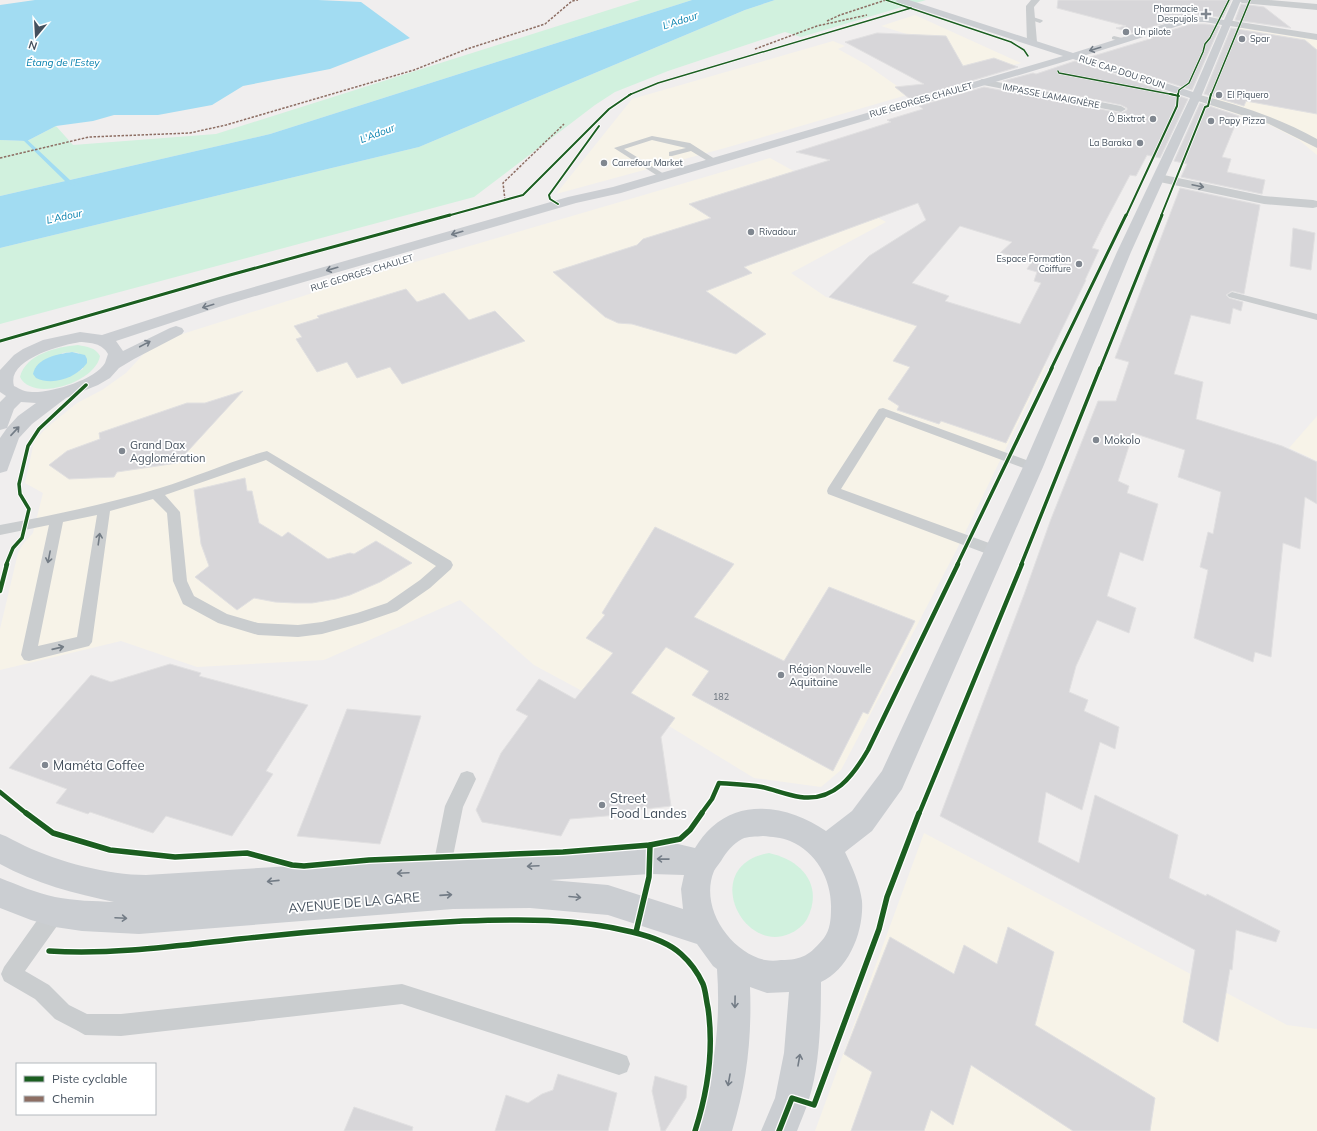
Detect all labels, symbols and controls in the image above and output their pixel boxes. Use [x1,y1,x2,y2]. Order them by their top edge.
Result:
place label: Pharmacie Despujols [1153,3,1198,24]
water label: L'Adour [661,9,700,32]
marker: Pharmacie Despujols [1201,9,1211,19]
north arrow [16,16,56,56]
place label: Un pilote [1134,26,1171,37]
marker: Un pilote [1121,27,1131,37]
place label: Spar [1250,33,1270,44]
marker: Spar [1237,34,1247,44]
text: N [27,38,39,53]
one-way arrow [1089,46,1102,53]
street label: RUE CAP DOU POUN [1078,52,1167,91]
water label: Étang de l'Estey [26,56,100,69]
street label: RUE GEORGES CHAULET [868,79,974,120]
street label: IMPASSE LAMAIGNÈRE [1002,81,1101,110]
place label: El Piquero [1227,89,1269,100]
marker: El Piquero [1214,90,1224,100]
place label: Ô Bixtrot [1108,112,1145,124]
marker: Ô Bixtrot [1148,114,1158,124]
place label: Papy Pizza [1219,115,1265,127]
marker: Papy Pizza [1206,116,1216,126]
water label: L'Adour [358,121,397,146]
place label: La Baraka [1089,137,1132,148]
marker: La Baraka [1135,138,1145,148]
place label: Carrefour Market [612,157,683,168]
marker: Carrefour Market [599,158,609,168]
one-way arrow [1191,183,1204,191]
water label: L'Adour [45,206,83,227]
place label: Rivadour [759,226,797,237]
marker: Rivadour [746,227,756,237]
one-way arrow [451,230,464,237]
street label: RUE GEORGES CHAULET [309,251,415,293]
place label: Espace Formation Coiffure [997,253,1071,274]
marker: Espace Formation Coiffure [1074,259,1084,269]
one-way arrow [326,266,339,274]
one-way arrow [201,303,214,310]
one-way arrow [139,340,151,347]
one-way arrow [10,425,19,436]
place label: Mokolo [1104,433,1140,447]
marker: Mokolo [1091,435,1101,445]
place label: Grand Dax Agglomération [130,438,206,465]
marker: Grand Dax Agglomération [117,446,127,456]
one-way arrow [95,533,103,546]
one-way arrow [45,550,53,563]
one-way arrow [52,644,65,651]
place label: Région Nouvelle Aquitaine [789,662,871,689]
marker: Région Nouvelle Aquitaine [776,670,786,680]
house number: 182 [713,691,729,702]
place label: Maméta Coffee [53,757,145,773]
marker: Maméta Coffee [40,760,50,770]
place label: Street Food Landes [610,790,687,821]
marker: Street Food Landes [597,800,607,810]
one-way arrow [657,855,670,863]
one-way arrow [527,862,540,869]
one-way arrow [397,870,410,877]
one-way arrow [267,878,280,885]
street label: AVENUE DE LA GARE [288,888,420,916]
one-way arrow [439,891,452,898]
one-way arrow [568,893,581,901]
one-way arrow [114,914,127,922]
one-way arrow [731,995,739,1008]
one-way arrow [796,1054,804,1067]
legend [16,1063,156,1115]
text: Piste cyclable [52,1071,127,1086]
one-way arrow [724,1073,732,1086]
text: Chemin [52,1091,94,1106]

